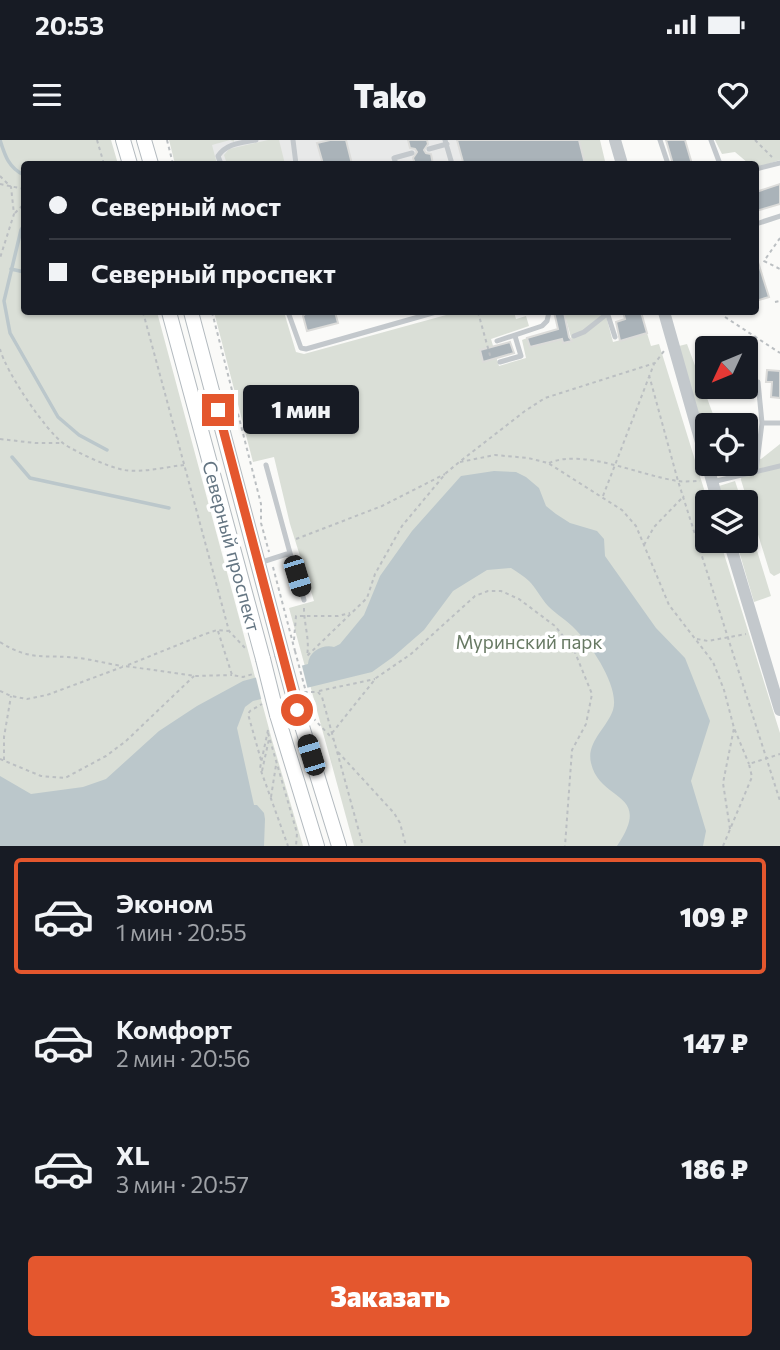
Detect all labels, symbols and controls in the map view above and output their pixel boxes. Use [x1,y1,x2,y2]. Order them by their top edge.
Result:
text: 20:53 [35,9,104,40]
text: Tako [354,75,426,115]
icon: menu [28,76,66,114]
icon: heart [714,76,752,114]
text: Северный мост [91,190,281,221]
text: Северный проспект [91,257,336,288]
north arrow [695,336,758,399]
map controls [695,336,758,553]
callout: 1 мин [242,386,358,434]
route end [202,394,234,426]
text: 1 мин [271,395,331,423]
button: locate [695,413,758,476]
street label: Северный проспект [198,458,266,634]
button: layers [695,490,758,553]
car [281,553,314,599]
park label: Муринский парк [455,630,603,653]
route start [281,694,313,726]
car [295,732,328,778]
icon: car [32,885,95,948]
text: Эконом [116,887,213,918]
text: 109 ₽ [680,901,748,932]
text: 1 мин · 20:55 [116,918,247,946]
icon: car [32,1011,95,1074]
text: Комфорт [116,1013,232,1044]
text: 147 ₽ [683,1027,748,1058]
text: 2 мин · 20:56 [116,1044,250,1072]
icon: car [32,1137,95,1200]
text: XL [116,1139,150,1170]
text: 186 ₽ [681,1153,748,1184]
text: 3 мин · 20:57 [116,1170,249,1198]
button: Заказать [28,1256,752,1336]

